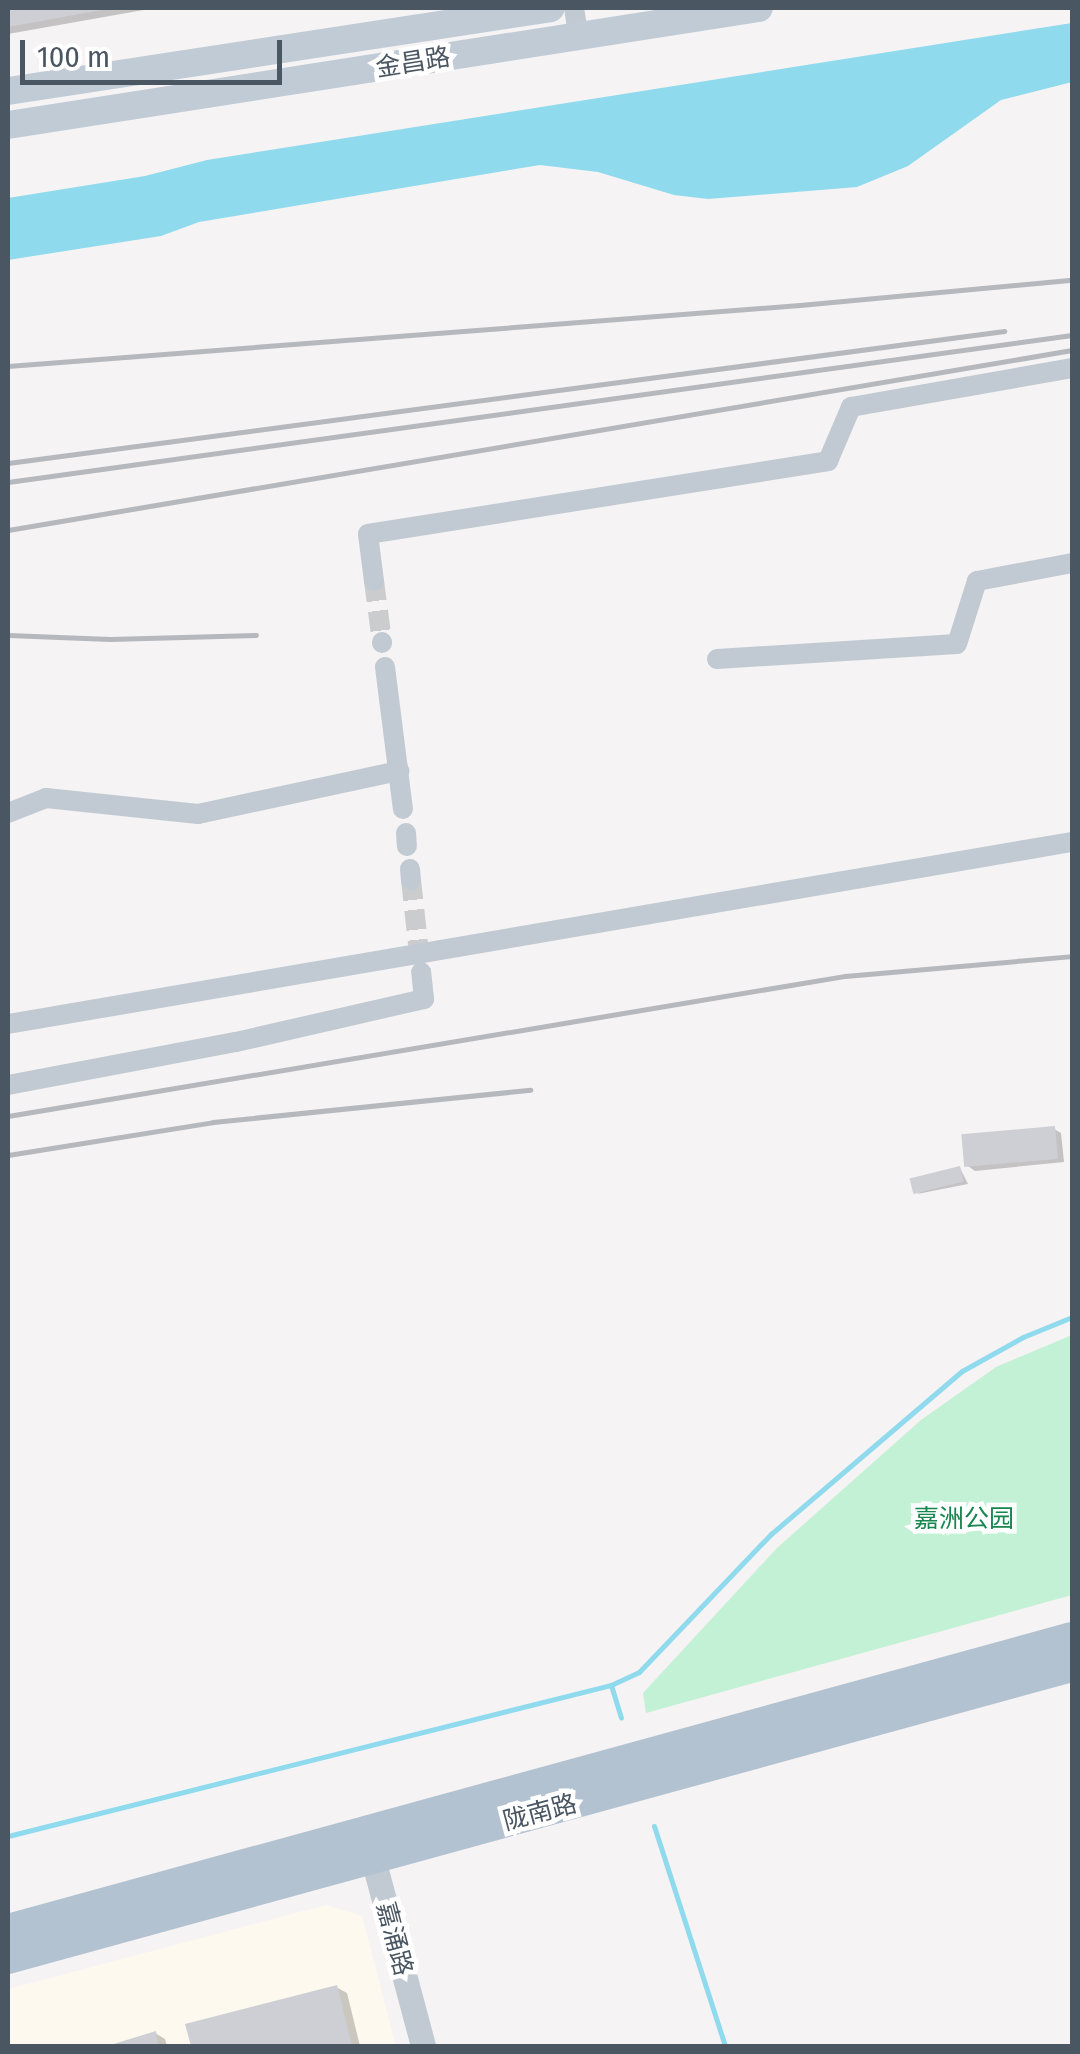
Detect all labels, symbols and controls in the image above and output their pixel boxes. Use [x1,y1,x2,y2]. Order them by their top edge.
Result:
scale bar [25,20,288,82]
text: 100 m [37,39,110,75]
street label: 金昌路 [374,42,452,84]
park label: 嘉洲公园 [914,1504,1014,1534]
street label: 陇南路 [500,1789,580,1837]
street label: 嘉涌路 [370,1899,418,1979]

